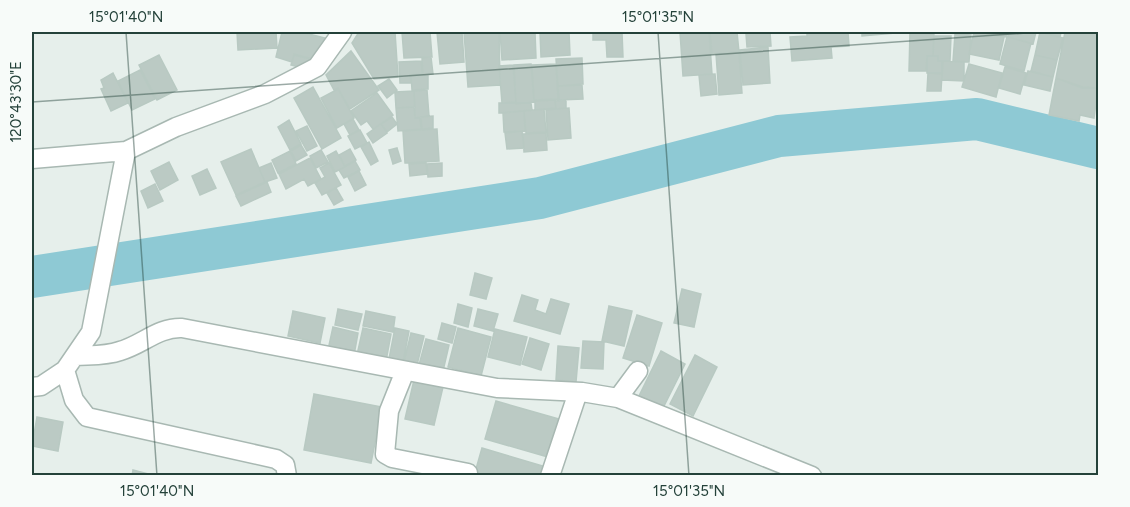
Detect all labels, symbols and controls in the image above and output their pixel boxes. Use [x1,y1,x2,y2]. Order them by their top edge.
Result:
text: 15°01'40"N [89,8,163,26]
text: 15°01'35"N [622,8,694,26]
text: 120°43'30"E [7,61,25,143]
text: 15°01'40"N [120,482,194,500]
text: 15°01'35"N [653,482,725,500]

